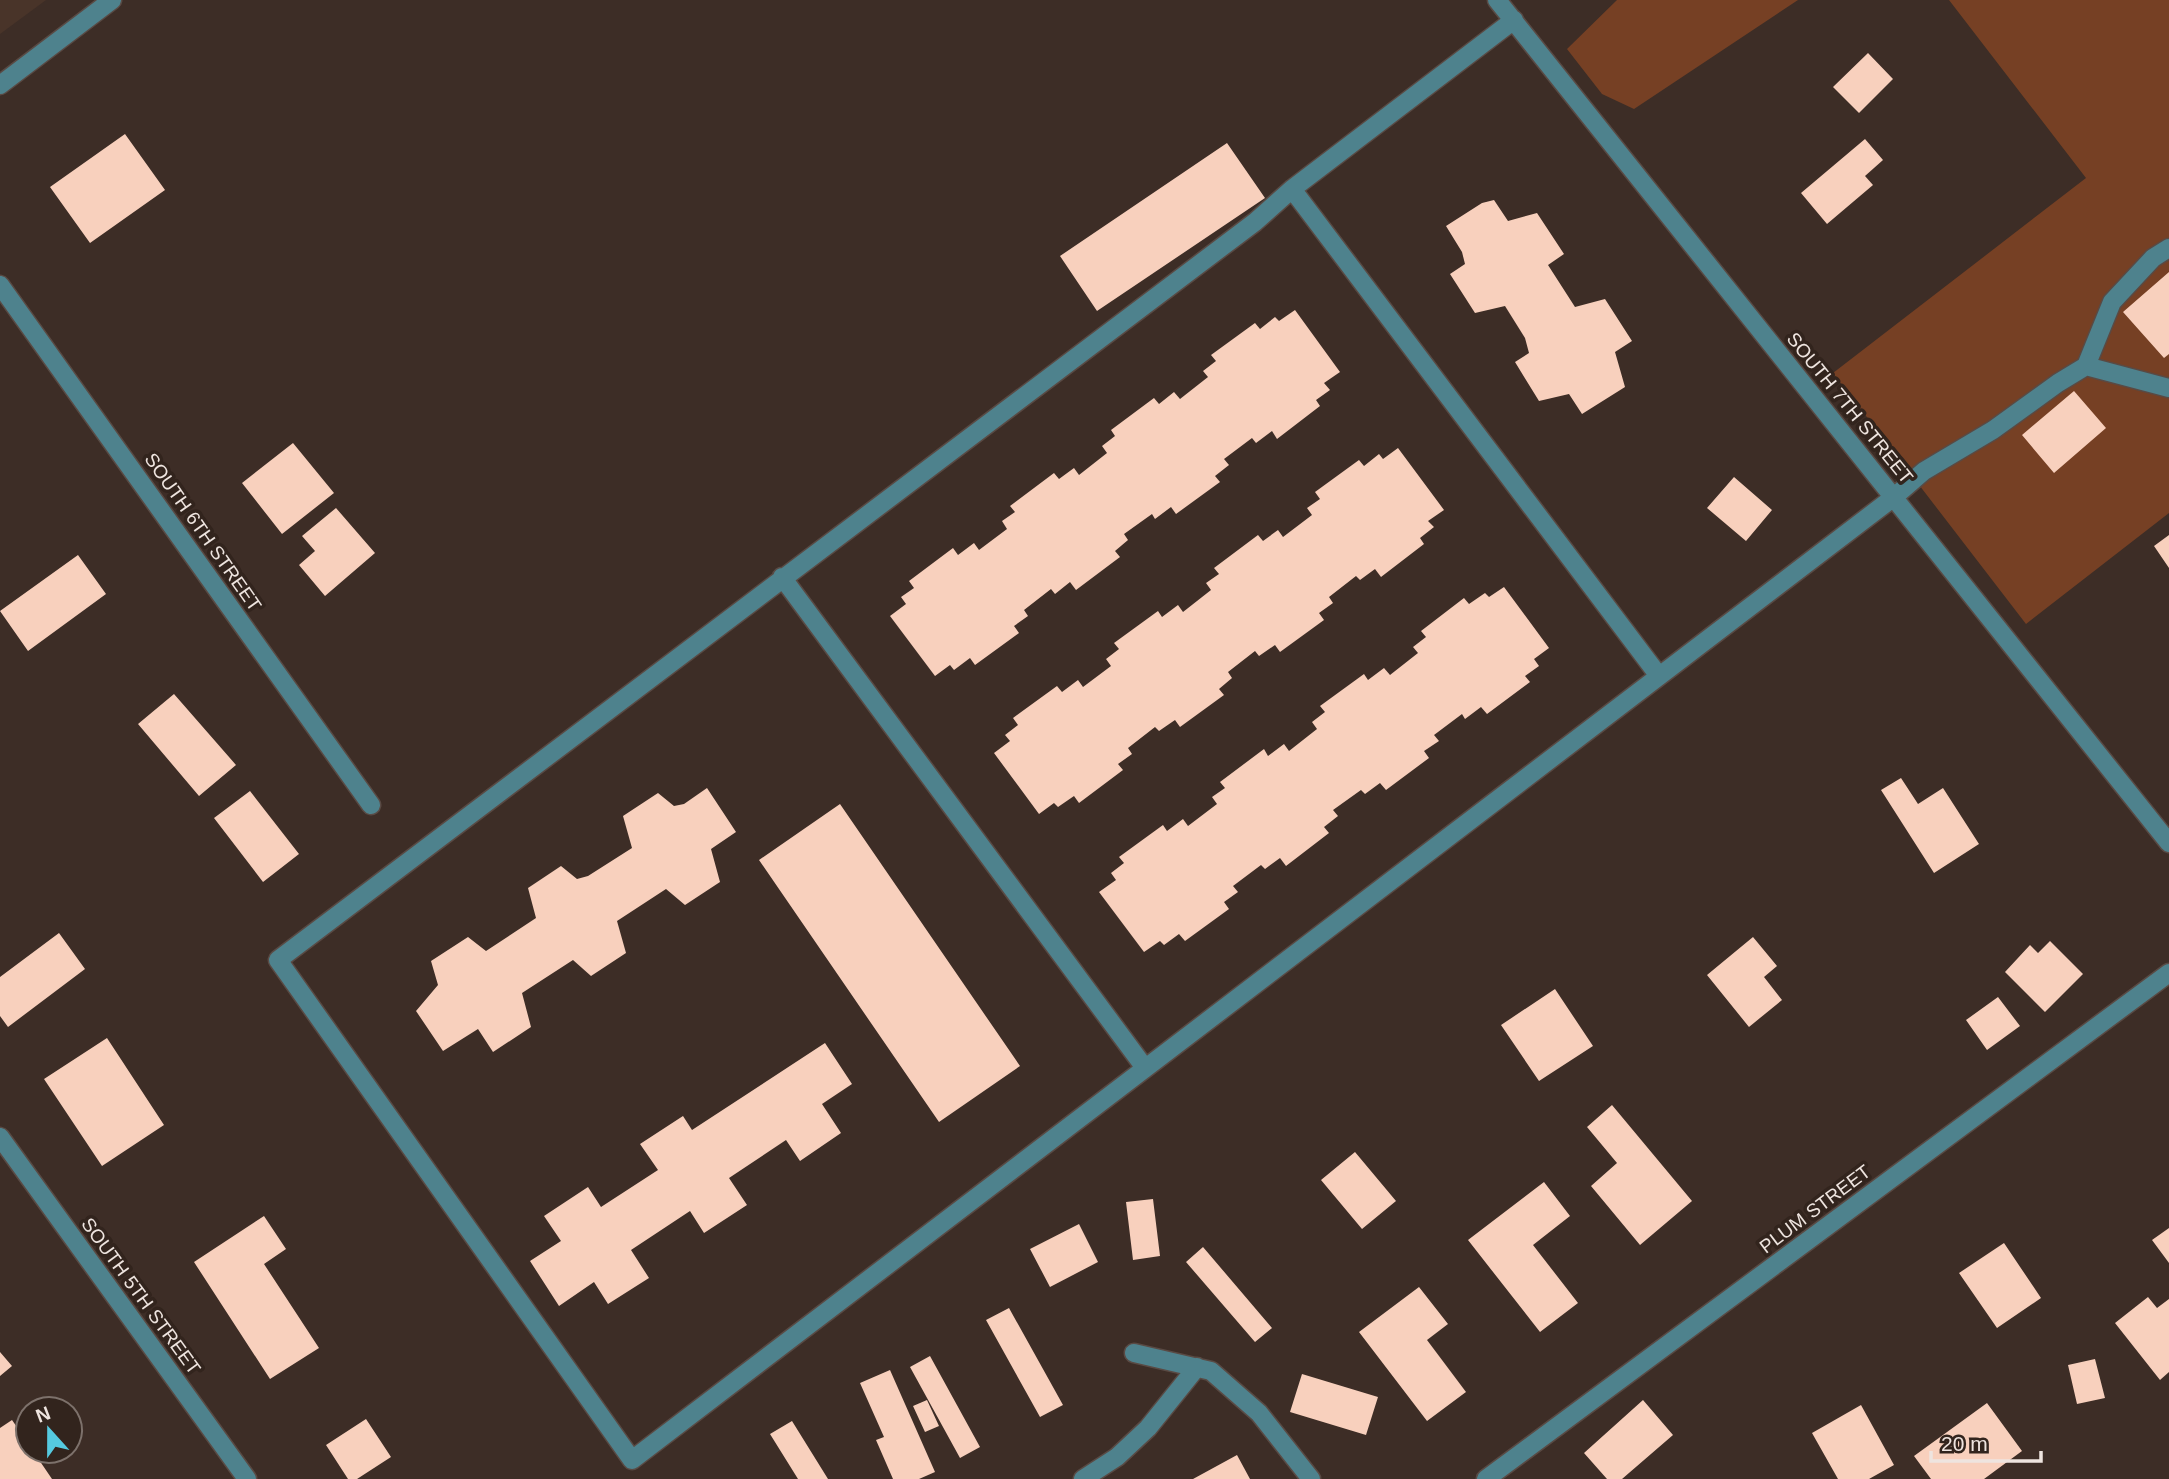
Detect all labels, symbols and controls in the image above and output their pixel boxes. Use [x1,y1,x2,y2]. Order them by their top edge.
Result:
street label: SOUTH 7TH STREET [1783,328,1918,488]
street label: SOUTH 6TH STREET [141,449,266,615]
street label: PLUM STREET [1756,1160,1875,1257]
street label: SOUTH 5TH STREET [77,1214,205,1378]
north arrow [14,1395,84,1465]
text: N [33,1402,53,1427]
scale bar [1931,1420,2041,1464]
text: 20 m [1941,1432,1988,1455]

